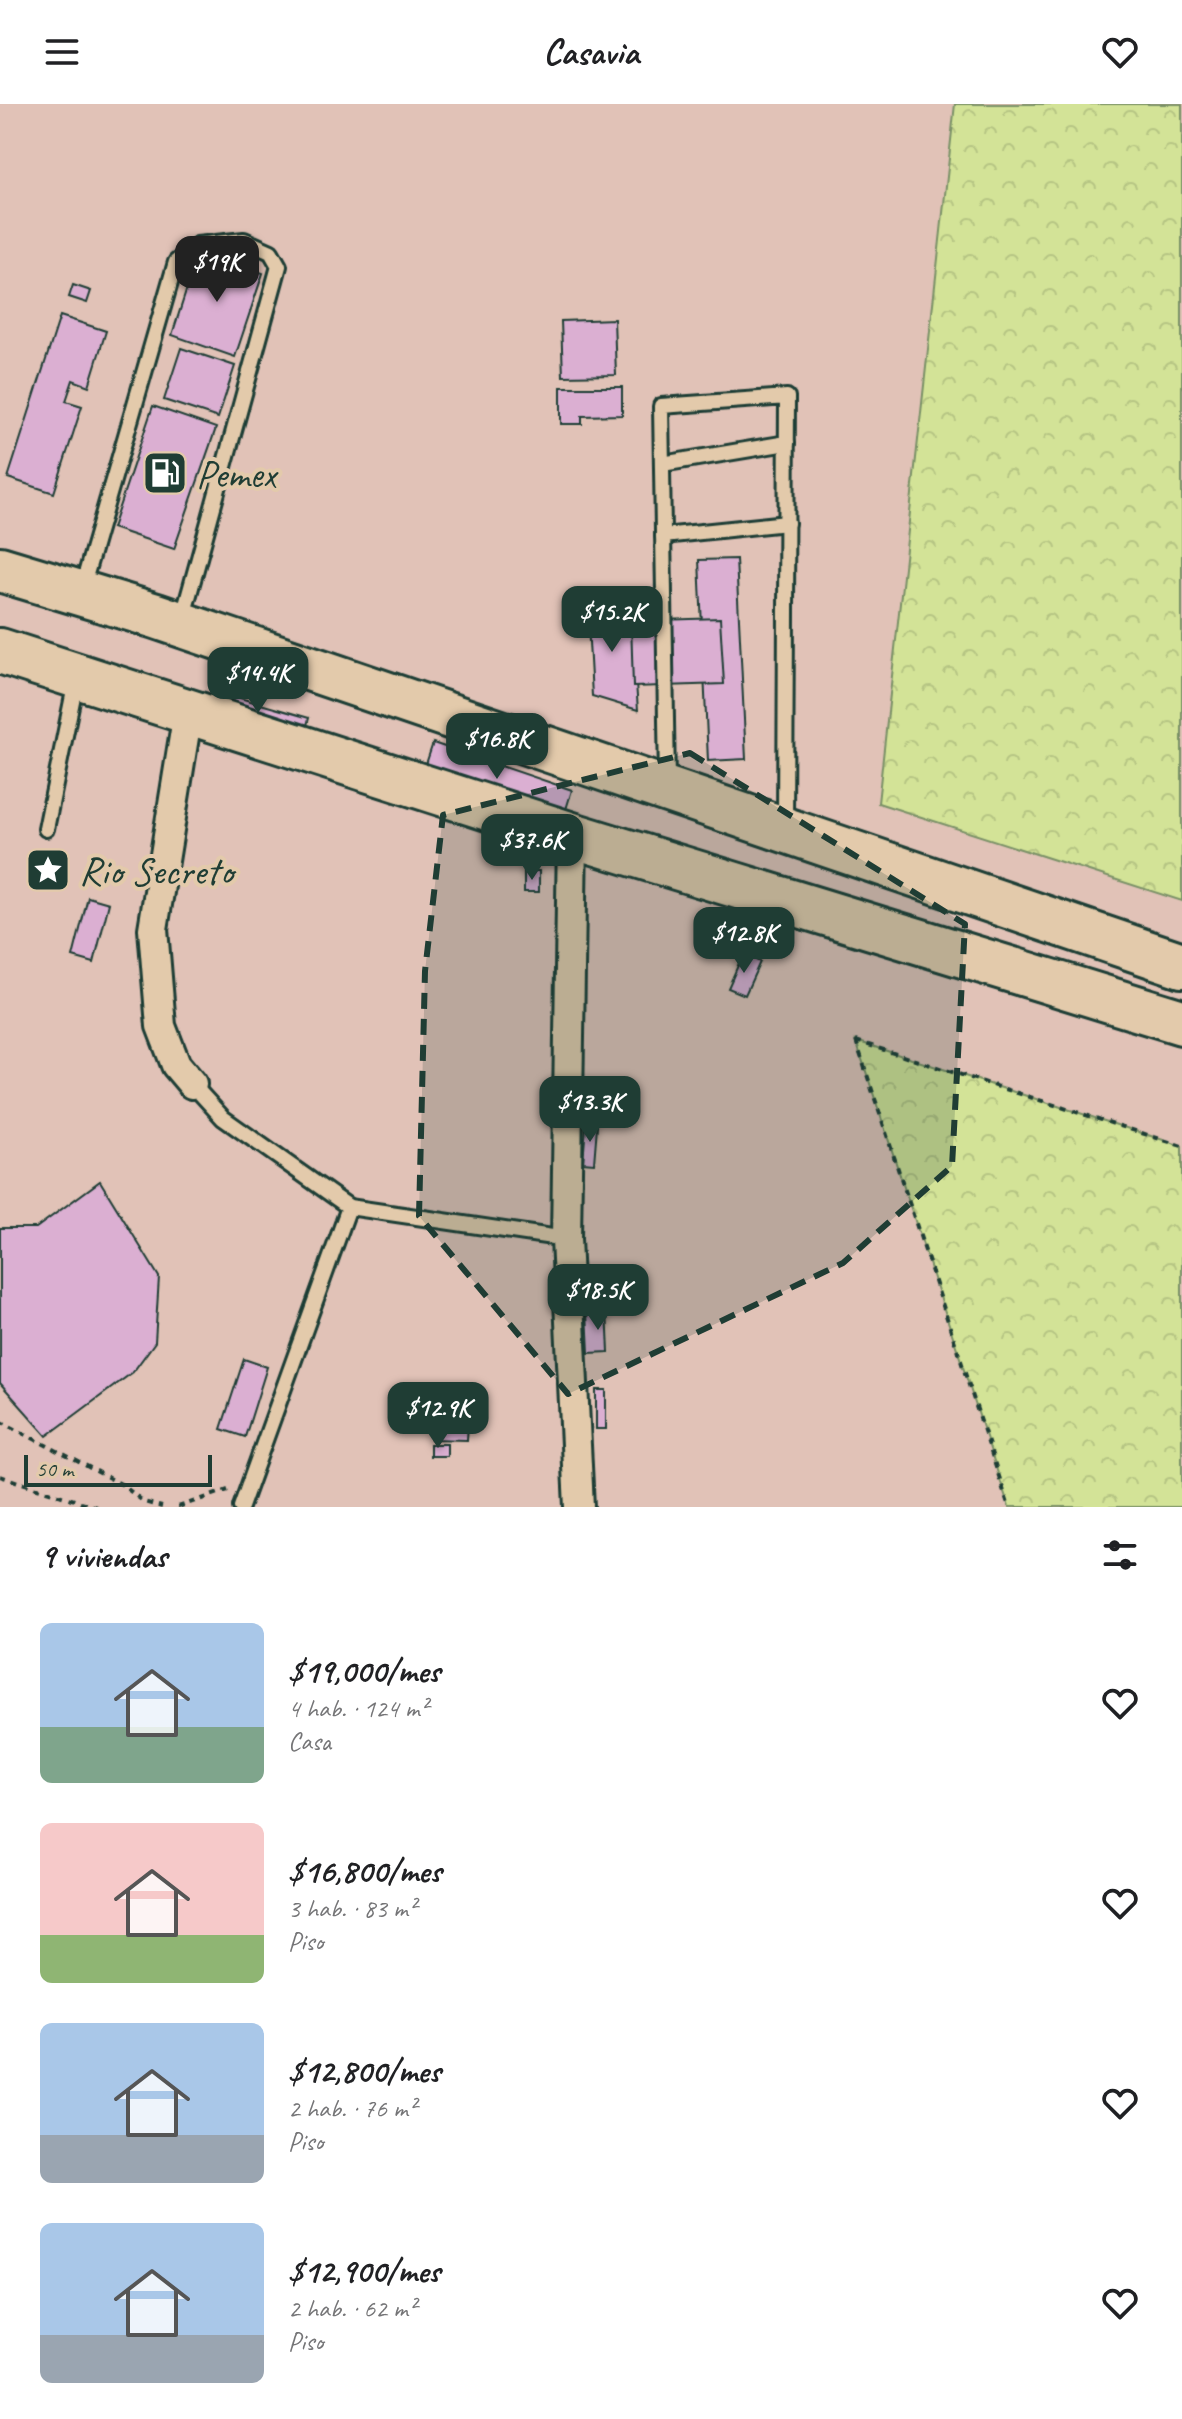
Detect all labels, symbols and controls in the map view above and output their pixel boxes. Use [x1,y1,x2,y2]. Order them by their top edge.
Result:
text: Casavia [543,29,639,75]
icon: menu [40,30,84,74]
icon: heart [1098,30,1142,74]
pin: $19K [170,236,264,304]
text: $19K [193,245,241,278]
fuel station icon: Pemex [141,449,189,497]
place label: Pemex [196,449,279,499]
pin: $15.2K [547,586,677,654]
text: $15.2K [580,595,644,628]
pin: $14.4K [193,647,323,715]
text: $14.4K [225,656,291,689]
pin: $16.8K [432,713,562,781]
text: $16.8K [464,722,530,755]
pin: $37.6K [467,814,597,882]
text: $37.6K [499,823,565,856]
place icon: Rio Secreto [24,846,72,894]
place label: Rio Secreto [79,846,237,896]
pin: $12.8K [679,907,809,975]
text: $12.8K [711,916,777,949]
pin: $13.3K [525,1076,655,1144]
text: $13.3K [557,1085,623,1118]
pin: $18.5K [533,1264,663,1332]
text: $18.5K [566,1273,630,1306]
pin: $12.9K [373,1382,503,1450]
text: $12.9K [406,1391,470,1424]
scale bar [24,1451,212,1487]
text: 50 m [36,1455,73,1483]
icon: filters [1098,1533,1142,1577]
text: 9 viviendas [40,1534,167,1577]
text: $19,000/mes [288,1649,440,1692]
icon: home [104,1655,200,1751]
icon: heart [1098,1681,1142,1725]
text: 4 hab. · 124 m² [288,1692,428,1725]
text: Casa [288,1725,331,1758]
text: $16,800/mes [288,1849,441,1892]
icon: home [104,1855,200,1951]
icon: heart [1098,1881,1142,1925]
text: 3 hab. · 83 m² [288,1892,416,1925]
text: Piso [288,1925,323,1958]
text: $12,800/mes [288,2049,440,2092]
icon: home [104,2055,200,2151]
icon: heart [1098,2081,1142,2125]
text: 2 hab. · 76 m² [288,2092,416,2125]
text: Piso [288,2125,323,2158]
text: $12,900/mes [288,2249,440,2292]
icon: home [104,2255,200,2351]
icon: heart [1098,2281,1142,2325]
text: 2 hab. · 62 m² [288,2292,416,2325]
text: Piso [288,2325,323,2358]

